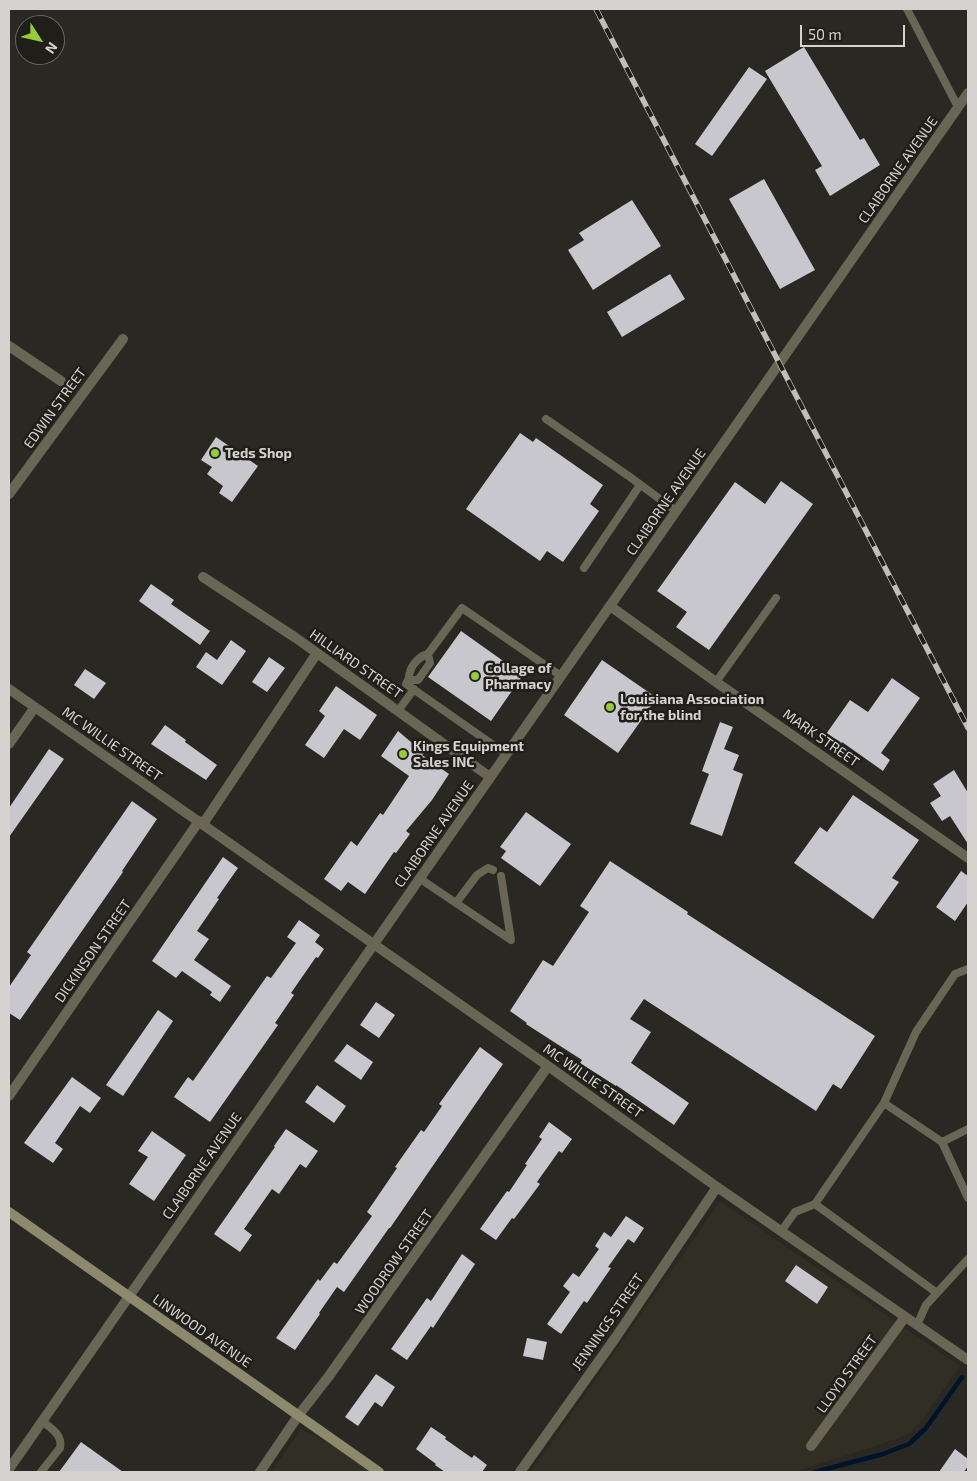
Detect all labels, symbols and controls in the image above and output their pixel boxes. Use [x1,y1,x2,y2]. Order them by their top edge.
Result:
north arrow [15,15,65,65]
scale bar [802,15,907,47]
text: 50 m [808,25,842,43]
text: N [42,39,62,57]
street label: CLAIBORNE AVENUE [855,113,941,227]
street label: EDWIN STREET [20,364,90,452]
place label: Teds Shop [225,445,292,461]
street label: CLAIBORNE AVENUE [623,445,709,559]
marker: Teds Shop [209,447,221,459]
street label: HILLIARD STREET [306,626,406,702]
place label: Collage of Pharmacy [485,660,552,692]
marker: Collage of Pharmacy [469,670,481,682]
place label: Louisiana Association for the blind [620,691,764,724]
marker: Louisiana Association for the blind [604,701,616,713]
street label: MC WILLIE STREET [59,703,165,785]
street label: MARK STREET [780,705,862,771]
place label: Kings Equipment Sales INC [413,738,524,770]
marker: Kings Equipment Sales INC [397,748,409,760]
street label: CLAIBORNE AVENUE [391,777,477,891]
street label: DICKINSON STREET [51,896,135,1006]
street label: MC WILLIE STREET [540,1040,646,1122]
street label: CLAIBORNE AVENUE [159,1109,245,1223]
street label: WOODROW STREET [352,1206,436,1318]
street label: JENNINGS STREET [568,1270,648,1374]
street label: LINWOOD AVENUE [149,1291,255,1371]
street label: LLOYD STREET [813,1332,881,1416]

